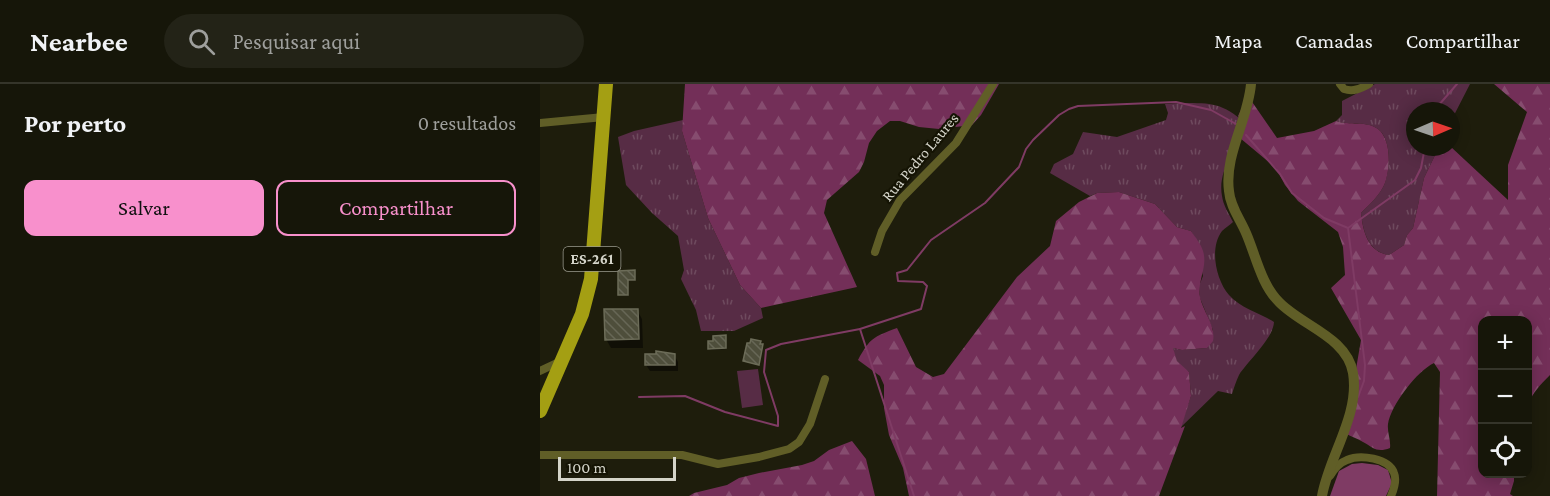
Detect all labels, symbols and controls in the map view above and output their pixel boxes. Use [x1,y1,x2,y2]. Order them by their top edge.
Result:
search box [164,14,584,68]
icon: search [185,25,218,58]
text: Nearbee [30,26,128,57]
text: Pesquisar aqui [233,29,360,54]
text: Mapa [1214,29,1262,53]
text: Camadas [1295,29,1373,53]
text: Compartilhar [1406,29,1520,53]
north arrow [1406,102,1460,156]
text: Por perto [24,109,126,138]
street label: Rua Pedro Laures [878,110,962,204]
text: 0 resultados [418,112,516,134]
button: Salvar [24,180,264,236]
button: Compartilhar [276,180,516,236]
road number: ES-261 [563,247,620,271]
map controls [1478,316,1532,478]
button: + [1478,316,1532,370]
button: − [1478,370,1532,424]
button: locate [1478,424,1532,478]
scale bar [558,454,676,482]
text: 100 m [567,459,606,476]

